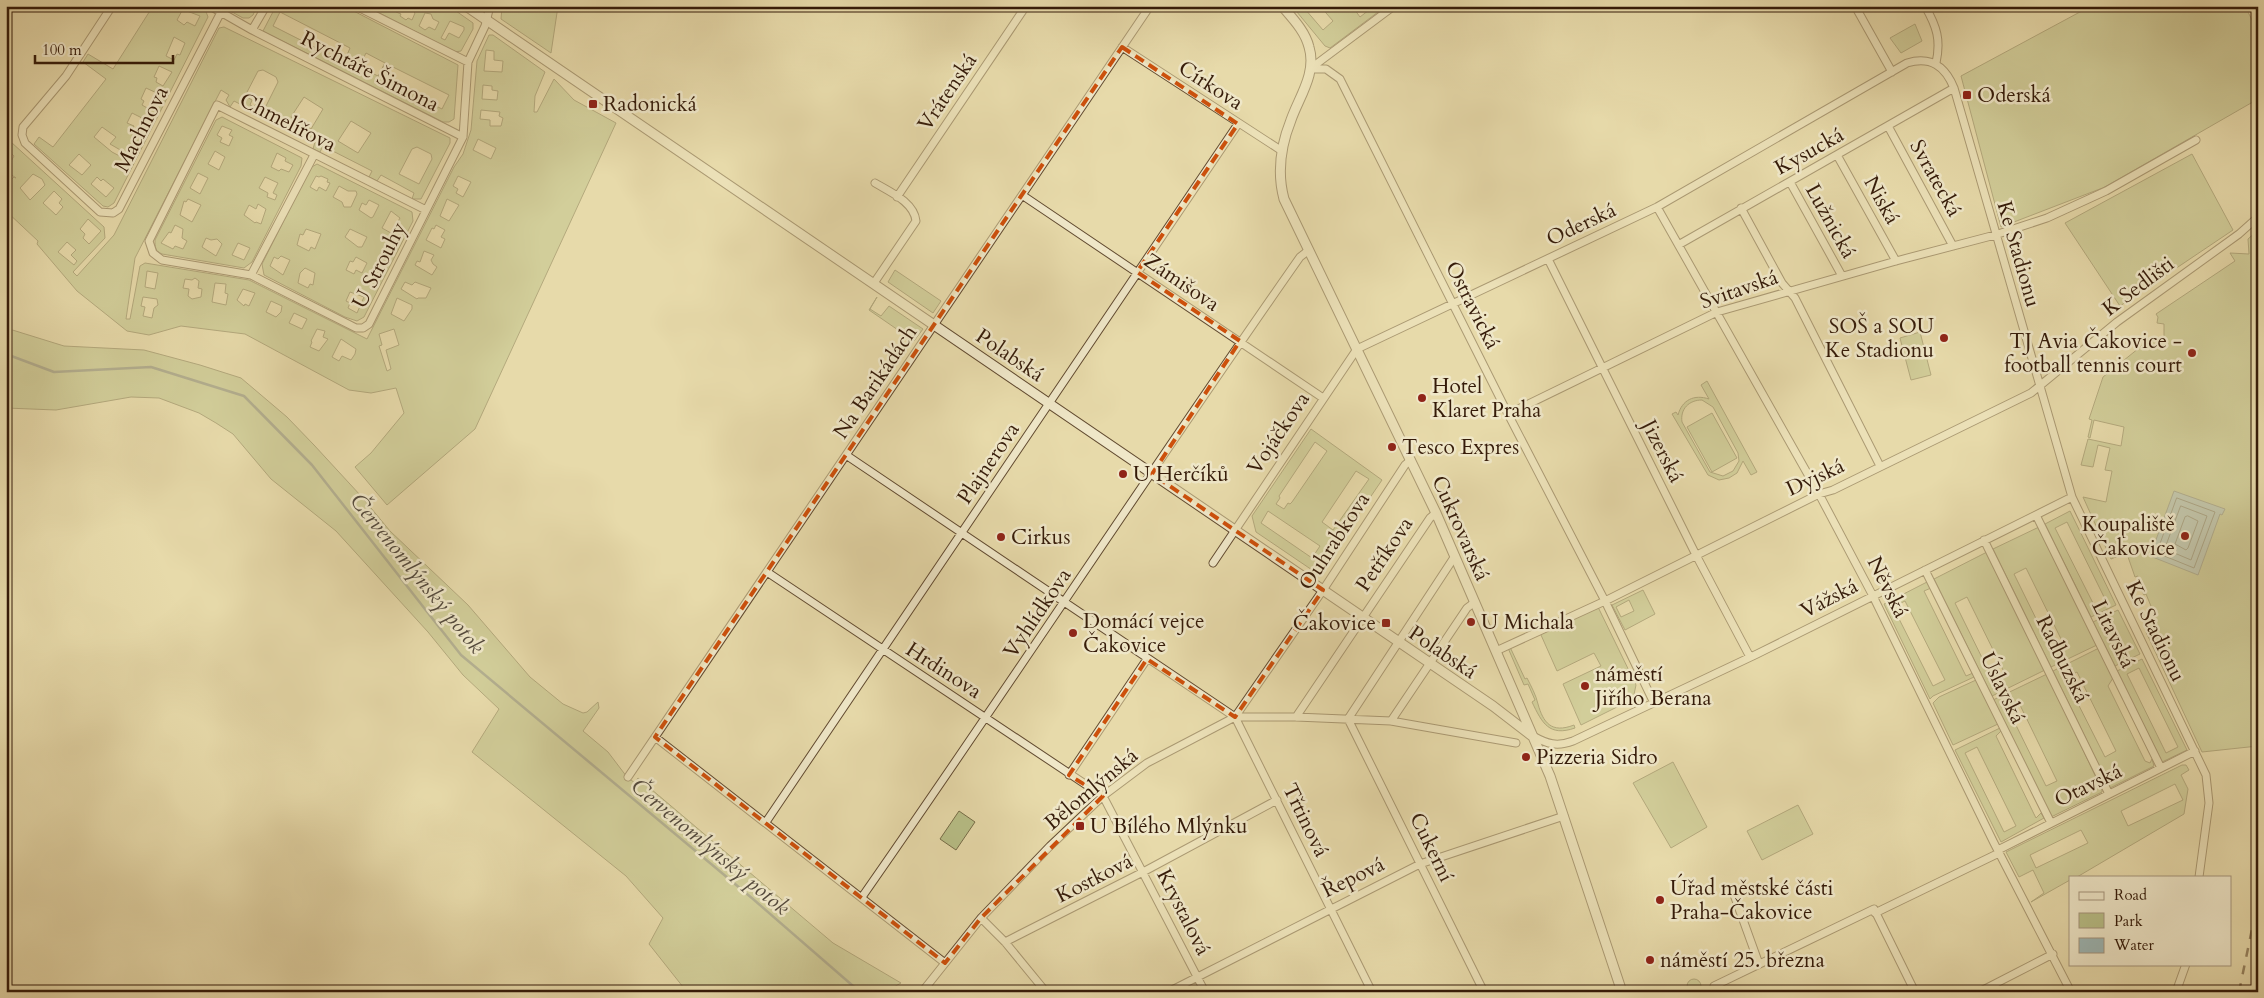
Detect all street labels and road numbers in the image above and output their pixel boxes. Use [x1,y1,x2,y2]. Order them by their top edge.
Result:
street label: Rychtáře Šimona [296,23,444,119]
street label: Vrátenská [911,48,984,137]
street label: Církova [1173,54,1249,117]
street label: Machnova [107,81,175,177]
street label: Chmelířova [234,86,341,159]
street label: Kysucká [1769,121,1849,182]
street label: Svratecká [1903,134,1969,222]
street label: Niská [1856,171,1907,230]
street label: Lužnická [1798,179,1863,264]
street label: Oderská [1542,196,1621,253]
street label: Ke Stadionu [1990,198,2047,310]
street label: U Strouhy [345,217,414,313]
street label: Zámišova [1138,246,1225,318]
street label: K Sedlišti [2096,250,2180,323]
street label: Ostravická [1438,256,1507,354]
street label: Svitavská [1696,263,1782,316]
street label: Na Barikádách [827,319,924,445]
street label: Polabská [970,322,1050,389]
street label: Vojáčkova [1240,386,1317,480]
street label: Jizerská [1633,412,1691,488]
street label: Plajnerova [950,417,1026,510]
street label: Dyjská [1781,451,1849,504]
street label: Cukrovarská [1424,471,1497,586]
street label: Ouhrabkova [1292,487,1377,596]
street label: Petříkova [1349,511,1420,597]
street label: Něvská [1860,551,1915,623]
street label: Vyhlídkova [997,563,1078,664]
street label: Vážská [1795,572,1863,625]
street label: Ke Stadionu [2119,576,2192,687]
street label: Litavská [2085,595,2142,673]
street label: Radbuzská [2029,610,2096,708]
street label: Polabská [1403,619,1483,686]
street label: Hrdinova [900,635,987,706]
street label: Úslavská [1973,647,2033,729]
street label: Bělomlýnská [1038,742,1144,837]
street label: Otavská [2050,757,2127,814]
street label: Třtinová [1275,779,1336,862]
street label: Cukerní [1402,808,1461,887]
street label: Kostková [1051,847,1138,910]
street label: Řepová [1317,849,1389,905]
street label: Krystalová [1149,864,1218,960]

